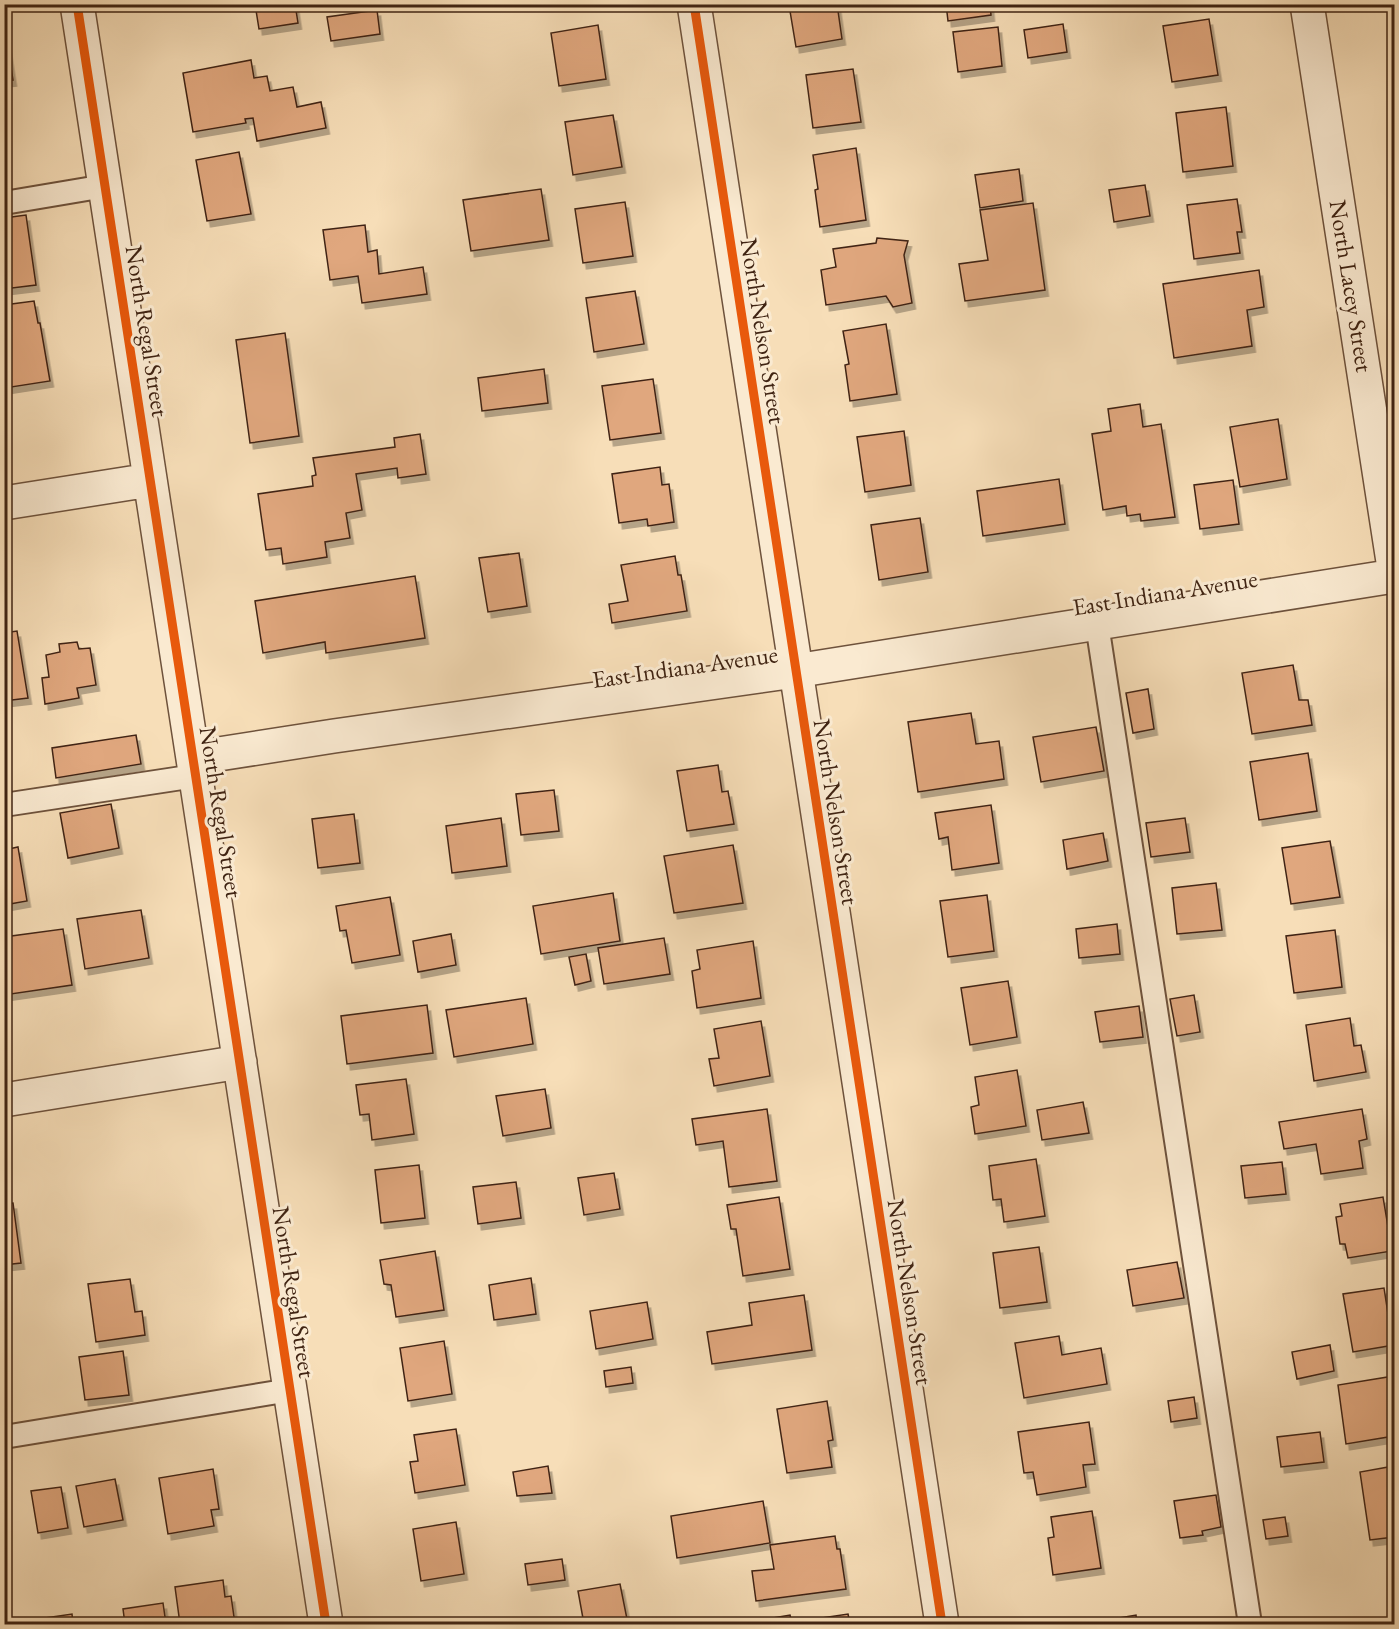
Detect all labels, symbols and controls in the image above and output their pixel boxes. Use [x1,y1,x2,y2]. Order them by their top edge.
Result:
street label: North Lacey Street [1323,198,1380,375]
street label: North Nelson Street [734,236,794,426]
street label: North Regal Street [119,243,176,419]
street label: East Indiana Avenue [1070,563,1260,622]
street label: East Indiana Avenue [590,638,780,695]
street label: North Nelson Street [807,717,867,907]
street label: North Regal Street [193,724,250,900]
street label: North Nelson Street [881,1197,941,1387]
street label: North Regal Street [266,1204,323,1380]

